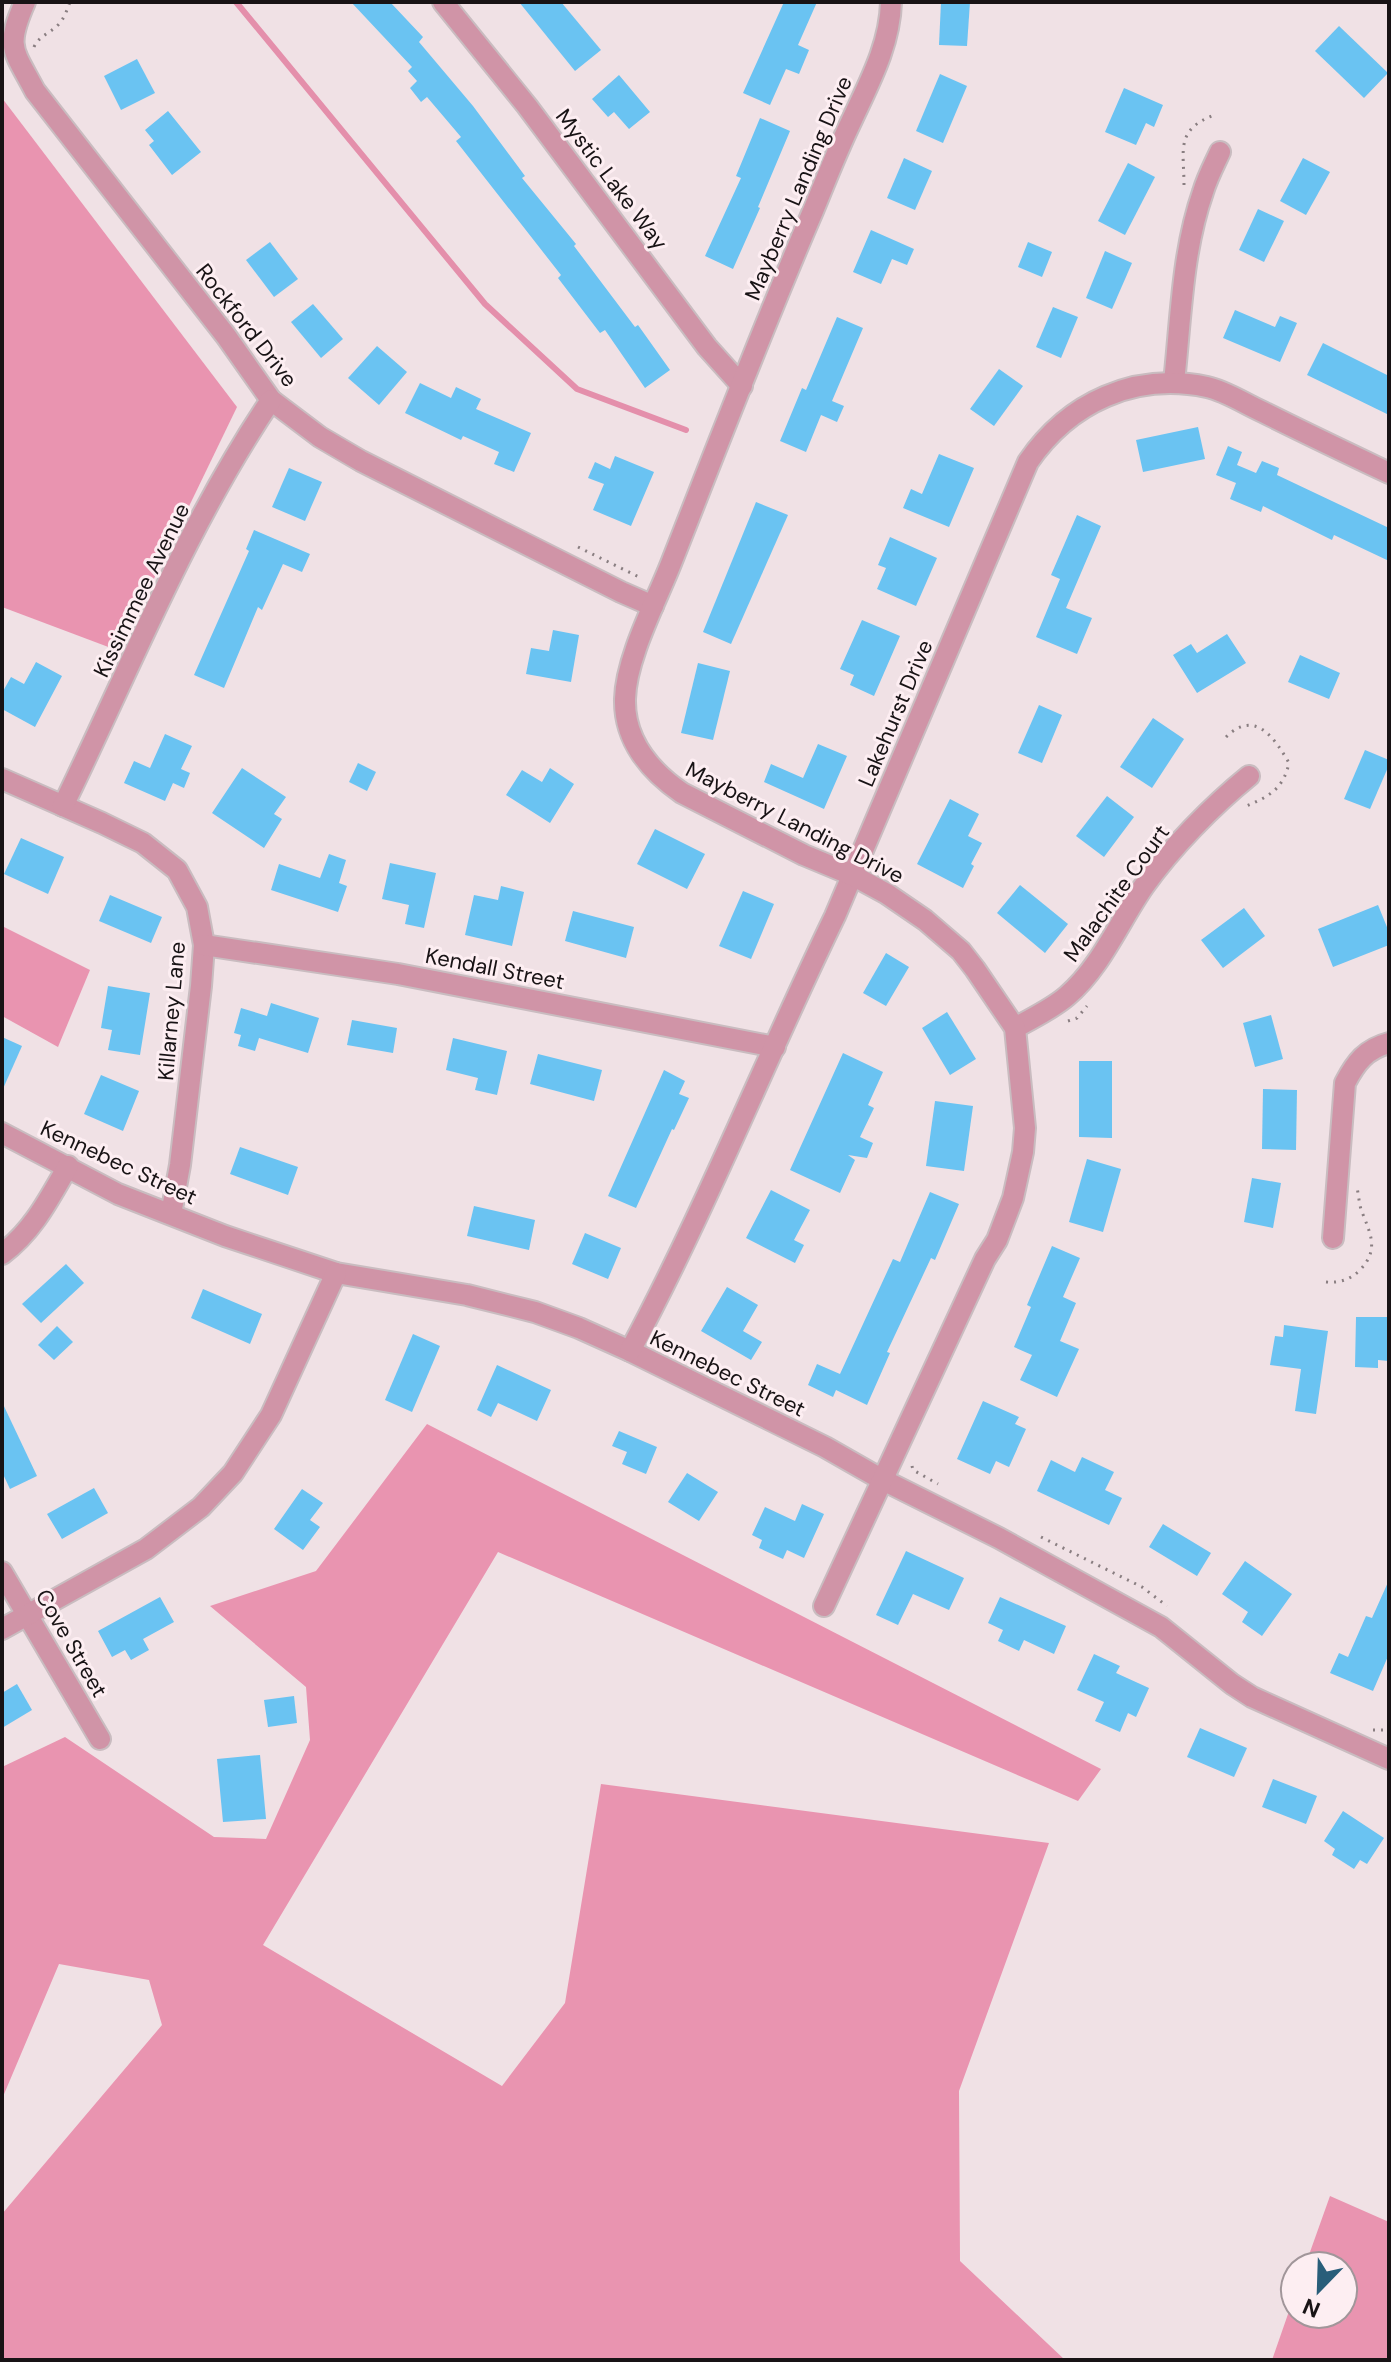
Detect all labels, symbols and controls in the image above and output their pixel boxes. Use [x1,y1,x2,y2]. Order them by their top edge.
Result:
street label: Mayberry Landing Drive [738,72,859,305]
street label: Mystic Lake Way [549,103,674,256]
street label: Rockford Drive [189,258,304,393]
street label: Kissimmee Avenue [87,498,196,682]
street label: Lakehurst Drive [851,635,939,791]
street label: Mayberry Landing Drive [681,755,909,890]
street label: Malachite Court [1057,819,1176,968]
street label: Killarney Lane [151,940,192,1082]
street label: Kendall Street [423,941,567,996]
street label: Kennebec Street [36,1114,202,1211]
street label: Kennebec Street [645,1323,810,1424]
street label: Cove Street [29,1584,114,1702]
north arrow [1279,2250,1359,2330]
text: N [1298,2291,1324,2324]

